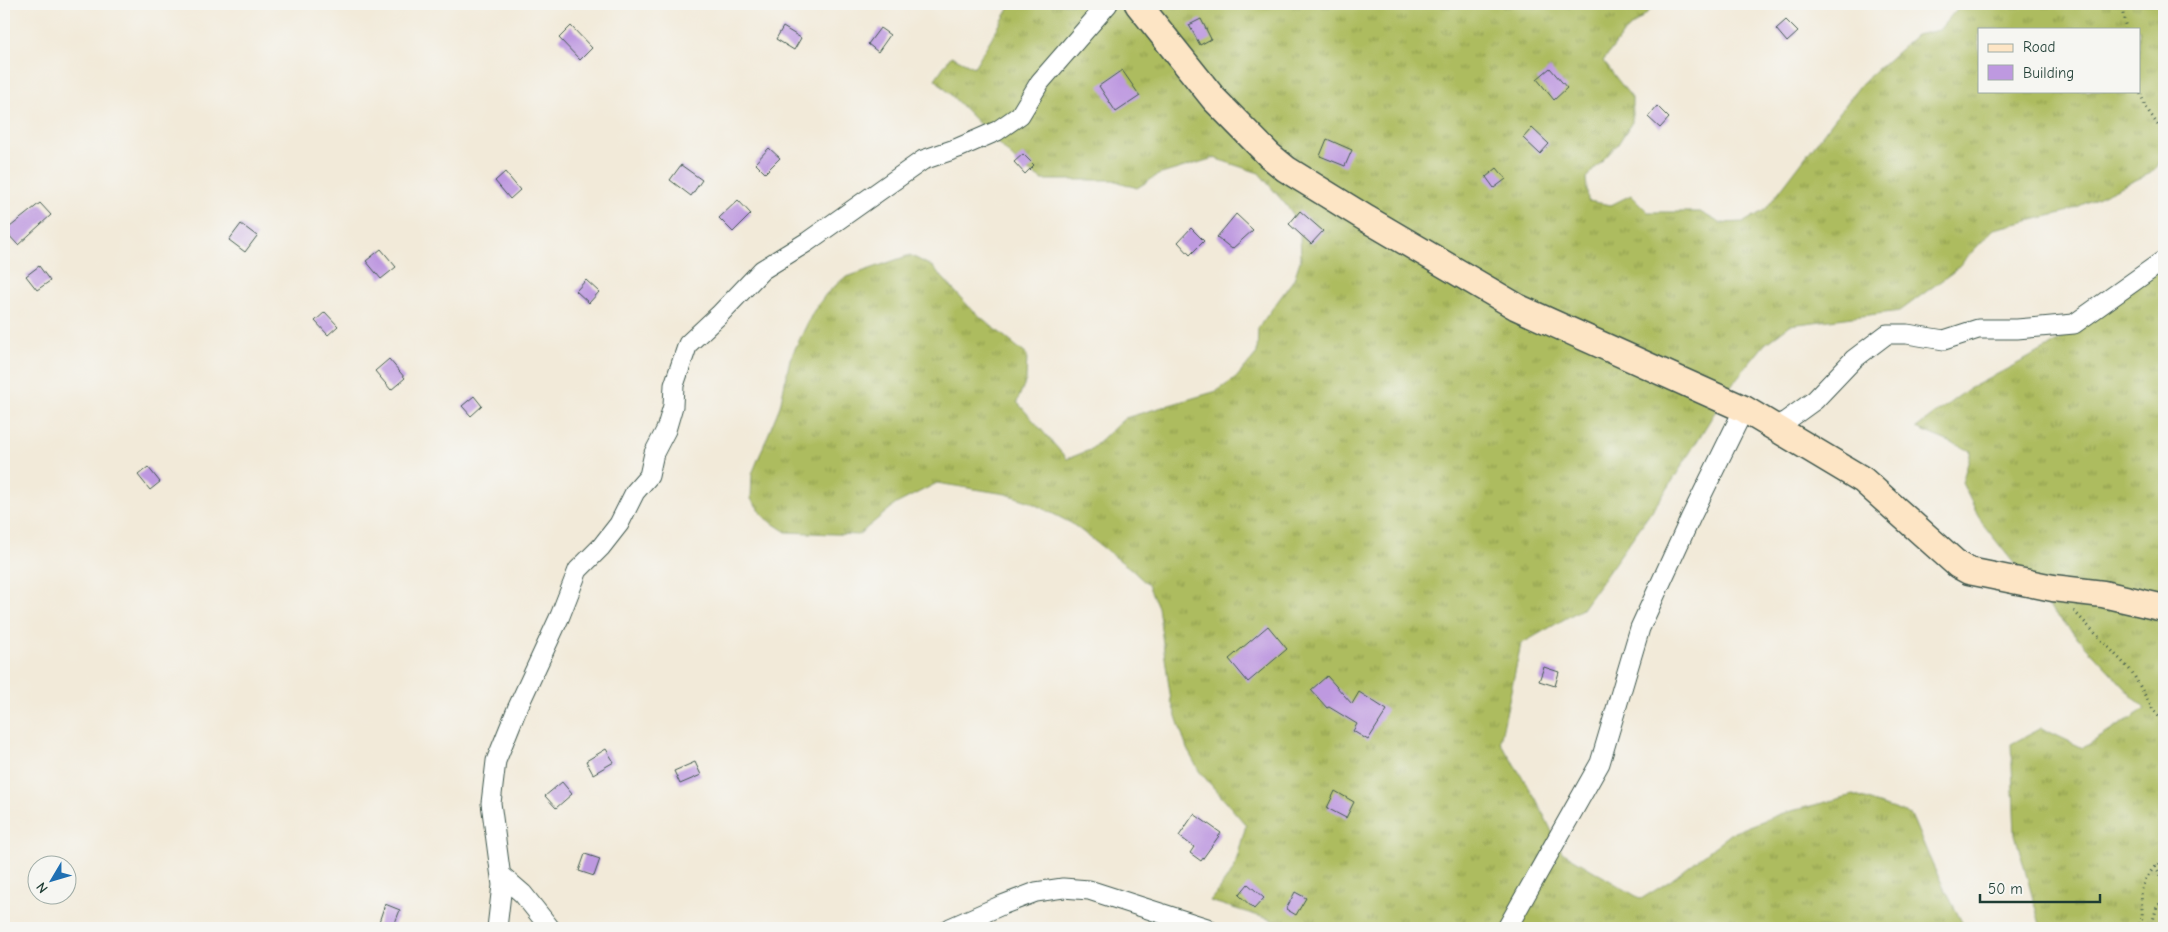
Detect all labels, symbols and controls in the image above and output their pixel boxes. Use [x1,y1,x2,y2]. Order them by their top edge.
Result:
legend [1978,28,2140,92]
text: Road [2023,38,2055,56]
text: Building [2023,64,2074,82]
north arrow [28,854,78,904]
scale bar [1980,872,2100,904]
text: N [33,879,52,897]
text: 50 m [1988,880,2023,898]

